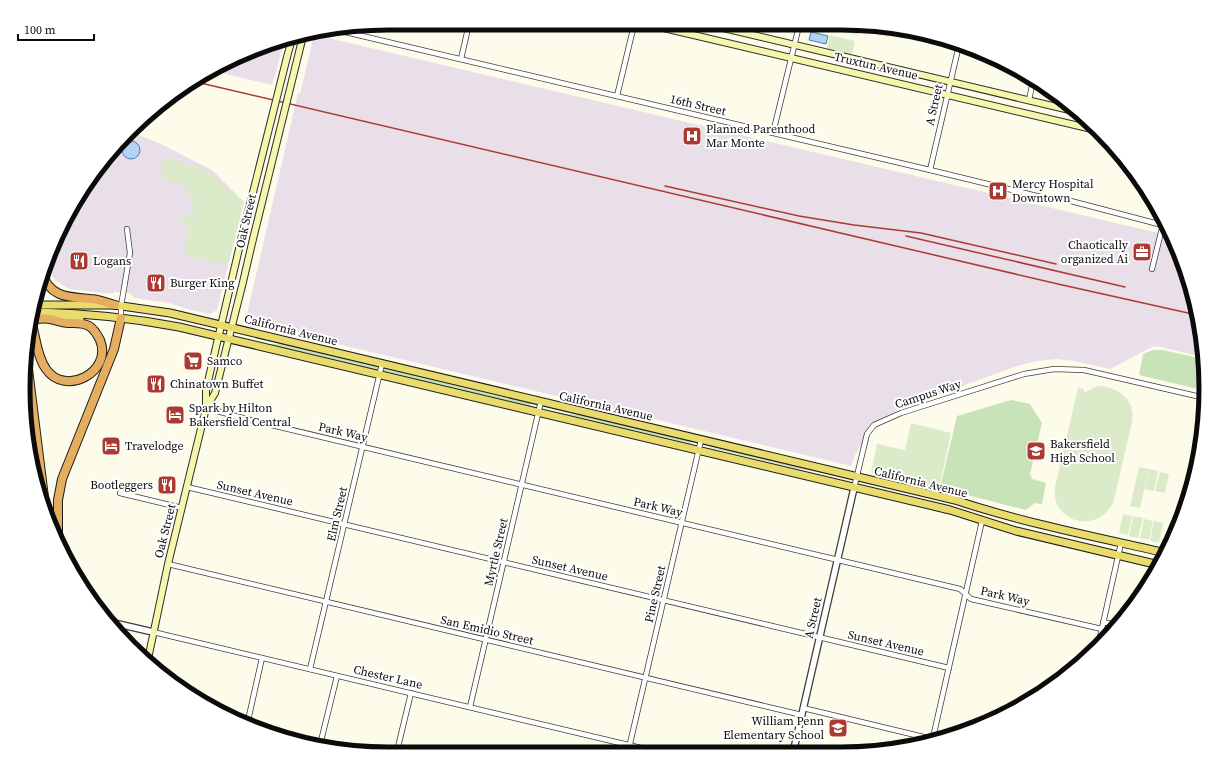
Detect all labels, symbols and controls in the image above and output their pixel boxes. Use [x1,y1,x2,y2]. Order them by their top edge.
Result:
scale bar [18,16,94,42]
text: 100 m [24,22,56,38]
street label: Truxtun Avenue [832,49,920,83]
street label: A Street [922,83,947,127]
street label: 16th Street [668,91,728,119]
place label: Planned Parenthood Mar Monte [706,121,816,151]
hospital icon: Planned Parenthood Mar Monte [681,125,703,147]
place label: Mercy Hospital Downtown [1012,176,1094,206]
hospital icon: Mercy Hospital Downtown [987,180,1009,202]
street label: Oak Street [232,192,260,250]
place label: Chaotically organized Ai [1061,237,1129,267]
office icon: Chaotically organized Ai [1131,241,1153,263]
restaurant icon: Logans [68,250,90,272]
place label: Logans [93,253,131,269]
restaurant icon: Burger King [145,272,167,294]
place label: Burger King [170,275,234,291]
street label: California Avenue [243,311,339,349]
supermarket icon: Samco [182,350,204,372]
place label: Samco [207,353,243,369]
restaurant icon: Chinatown Buffet [145,373,167,395]
place label: Chinatown Buffet [170,376,264,392]
street label: Campus Way [893,376,964,412]
street label: California Avenue [558,387,654,425]
place label: Spark by Hilton Bakersfield Central [189,400,292,430]
hotel icon: Spark by Hilton Bakersfield Central [164,404,186,426]
street label: Park Way [317,419,370,446]
hotel icon: Travelodge [100,435,122,457]
place label: Bakersfield High School [1050,436,1115,466]
place label: Travelodge [125,438,184,454]
school or university icon: Bakersfield High School [1025,440,1047,462]
street label: California Avenue [873,463,969,501]
restaurant icon: Bootleggers [156,474,178,496]
street label: Sunset Avenue [215,476,295,510]
place label: Bootleggers [90,477,153,493]
street label: Elm Street [323,485,351,543]
street label: Park Way [632,494,685,521]
street label: Oak Street [151,502,179,560]
street label: Myrtle Street [480,516,512,588]
street label: Sunset Avenue [530,551,610,585]
street label: Pine Street [641,564,669,624]
street label: Park Way [979,583,1032,610]
street label: A Street [801,596,826,640]
street label: San Emidio Street [439,612,535,648]
street label: Sunset Avenue [846,626,926,660]
street label: Chester Lane [352,661,424,693]
place label: William Penn Elementary School [723,713,824,743]
school or university icon: William Penn Elementary School [827,717,849,739]

